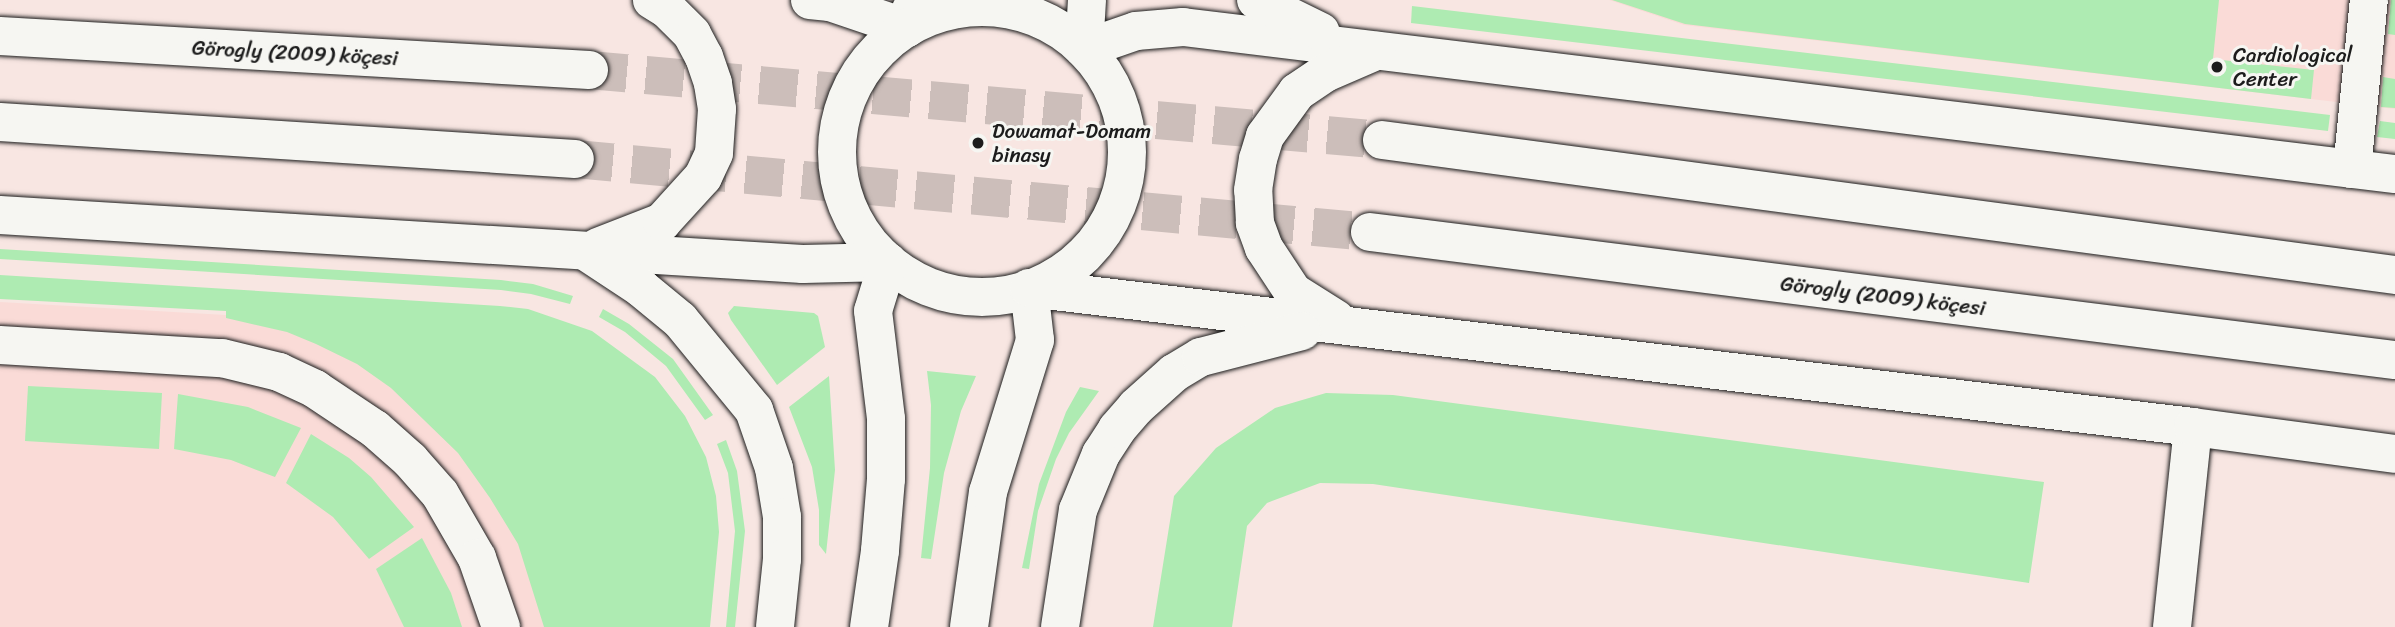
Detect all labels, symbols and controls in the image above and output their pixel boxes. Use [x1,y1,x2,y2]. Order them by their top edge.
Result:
street label: Görogly (2009) köçesi [191,35,399,71]
place label: Cardiological Center [2233,42,2353,92]
marker: Cardiological Center [2207,57,2227,77]
place label: Dowamat-Domam binasy [992,118,1151,168]
marker: Dowamat-Domam binasy [970,135,986,151]
street label: Görogly (2009) köçesi [1779,271,1987,321]

